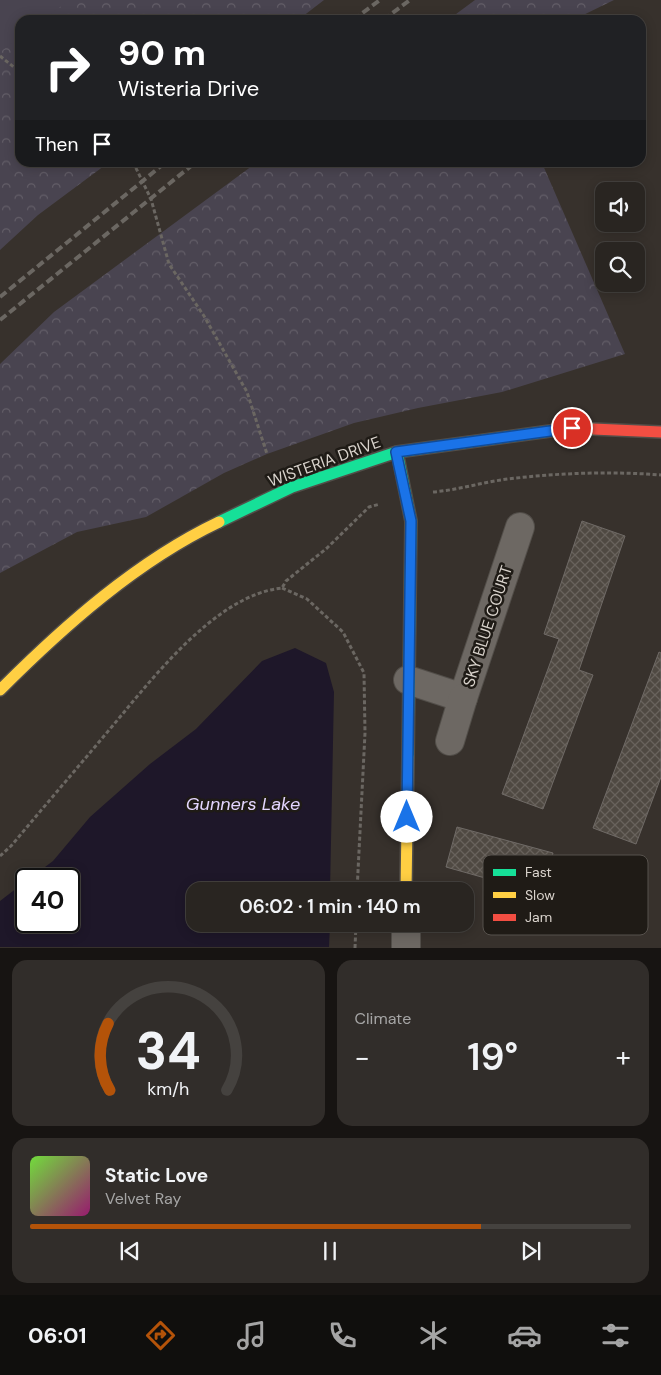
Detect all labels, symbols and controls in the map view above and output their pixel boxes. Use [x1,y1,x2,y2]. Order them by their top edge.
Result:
text: 90 m [118,30,206,76]
icon: right [35,35,100,100]
text: Wisteria Drive [118,74,259,103]
icon: arrive [88,130,116,158]
text: Then [35,132,78,157]
map controls [595,182,645,292]
button: sound [595,182,645,232]
button: search [595,242,645,292]
pin [551,407,593,449]
icon: arrive [558,414,586,442]
street label: WISTERIA DRIVE [265,431,383,492]
street label: SKY BLUE COURT [458,563,517,689]
position arrow [380,790,432,842]
water label: Gunners Lake [186,792,300,816]
legend [483,855,648,935]
text: Fast [525,863,552,881]
speed limit sign: 40 [15,868,80,933]
text: Slow [525,886,555,904]
text: 06:02 · 1 min · 140 m [239,894,421,919]
text: Jam [525,908,552,926]
text: Climate [355,1008,411,1029]
text: 34 [136,1017,201,1085]
text: 19° [467,1032,518,1082]
text: − [355,1039,370,1076]
text: + [616,1039,631,1076]
text: km/h [147,1077,189,1101]
text: Static Love [105,1163,208,1188]
text: Velvet Ray [105,1188,181,1209]
icon: previous [116,1237,144,1265]
icon: pause [316,1237,344,1265]
icon: next [517,1237,545,1265]
icon: directions [143,1318,178,1353]
icon: music [234,1318,269,1353]
icon: phone [325,1318,360,1353]
icon: climate [416,1318,451,1353]
icon: car [507,1318,542,1353]
icon: filters [598,1318,633,1353]
text: 06:01 [28,1321,87,1350]

